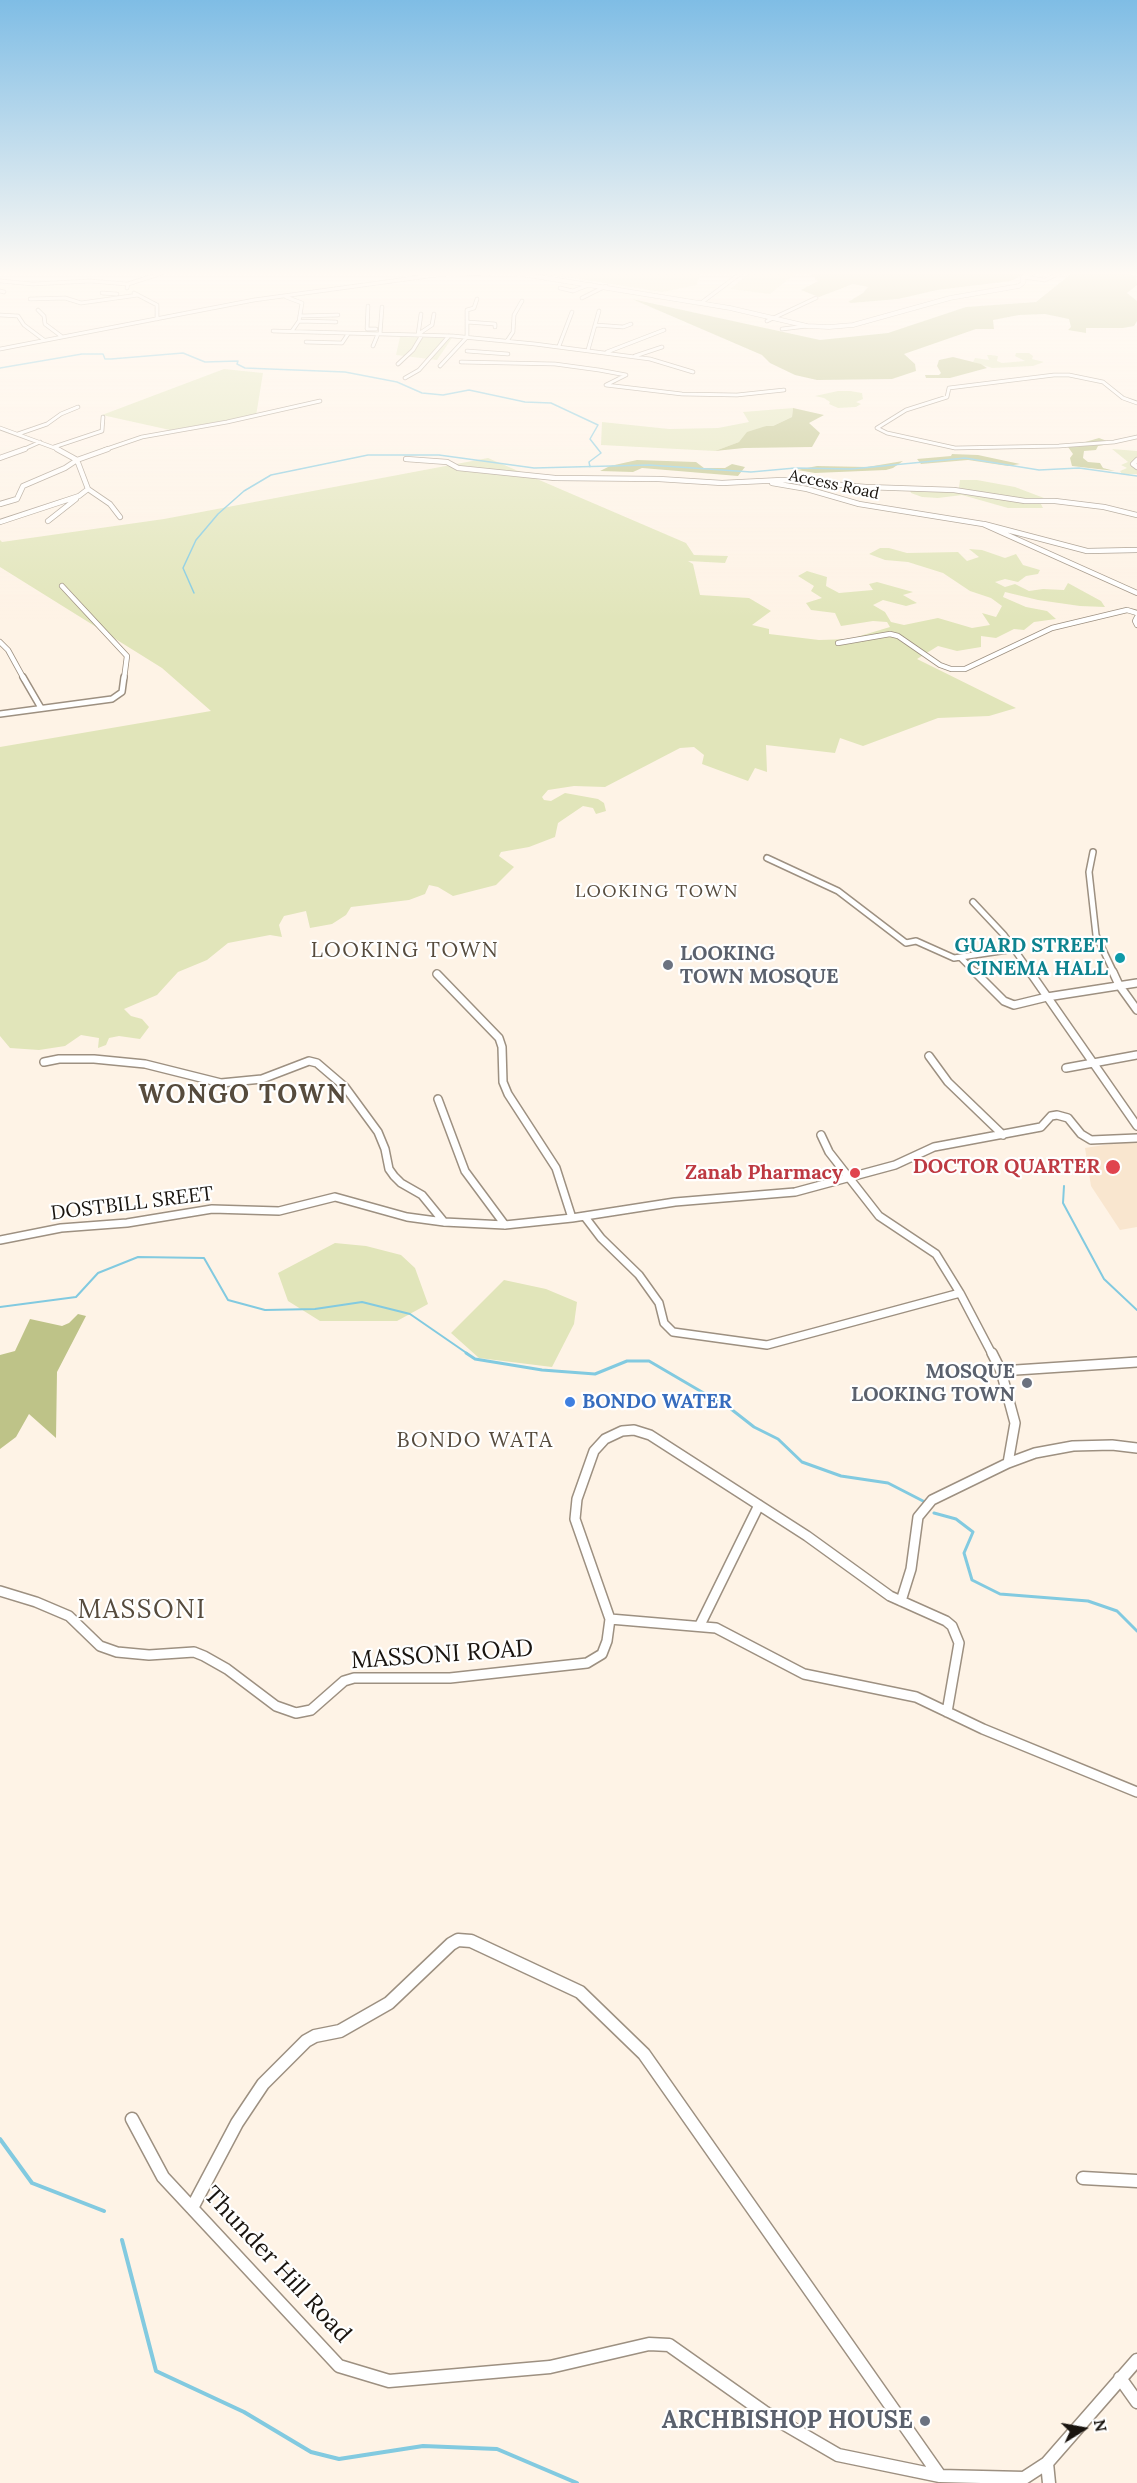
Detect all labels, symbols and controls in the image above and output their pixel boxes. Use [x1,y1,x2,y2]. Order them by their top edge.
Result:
street label: Access Road [787,466,881,504]
district label: LOOKING TOWN [575,881,739,903]
place label: GUARD STREET CINEMA HALL [954,934,1108,981]
district label: LOOKING TOWN [311,938,499,964]
place label: LOOKING TOWN MOSQUE [680,942,838,989]
marker: GUARD STREET CINEMA HALL [1113,951,1127,965]
marker: LOOKING TOWN MOSQUE [661,958,675,972]
district label: WONGO TOWN [138,1080,348,1112]
place label: DOCTOR QUARTER [913,1155,1100,1179]
marker: DOCTOR QUARTER [1104,1158,1122,1176]
place label: Zanab Pharmacy [685,1161,843,1185]
marker: Zanab Pharmacy [848,1166,862,1180]
street label: DOSTBILL SREET [49,1182,215,1226]
place label: MOSQUE LOOKING TOWN [851,1360,1015,1407]
marker: MOSQUE LOOKING TOWN [1020,1376,1034,1390]
place label: BONDO WATER [582,1390,732,1414]
marker: BONDO WATER [563,1395,577,1409]
district label: BONDO WATA [396,1428,554,1454]
district label: MASSONI [77,1595,207,1627]
street label: MASSONI ROAD [350,1634,534,1676]
street label: Thunder Hill Road [197,2181,357,2349]
north arrow [1053,2399,1113,2459]
place label: ARCHBISHOP HOUSE [662,2407,913,2435]
marker: ARCHBISHOP HOUSE [918,2414,932,2428]
text: N [1090,2418,1112,2434]

